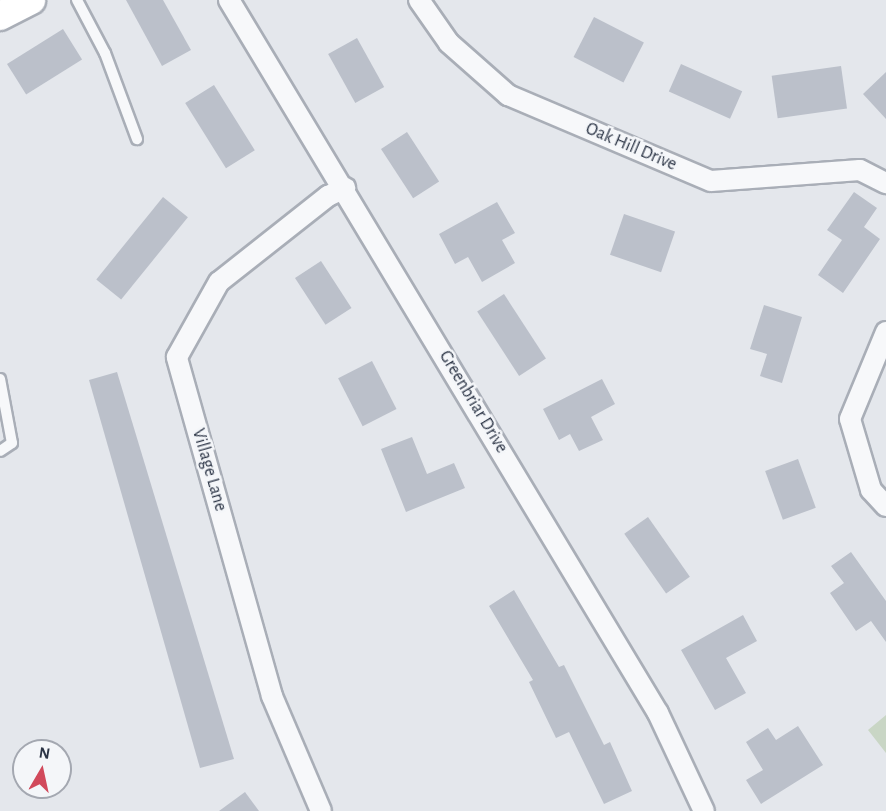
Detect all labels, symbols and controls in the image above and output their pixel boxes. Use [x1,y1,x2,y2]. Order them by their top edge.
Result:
street label: Oak Hill Drive [582,118,680,176]
street label: Greenbriar Drive [434,347,512,457]
street label: Village Lane [187,426,231,514]
north arrow [12,739,72,799]
text: N [38,744,51,762]

